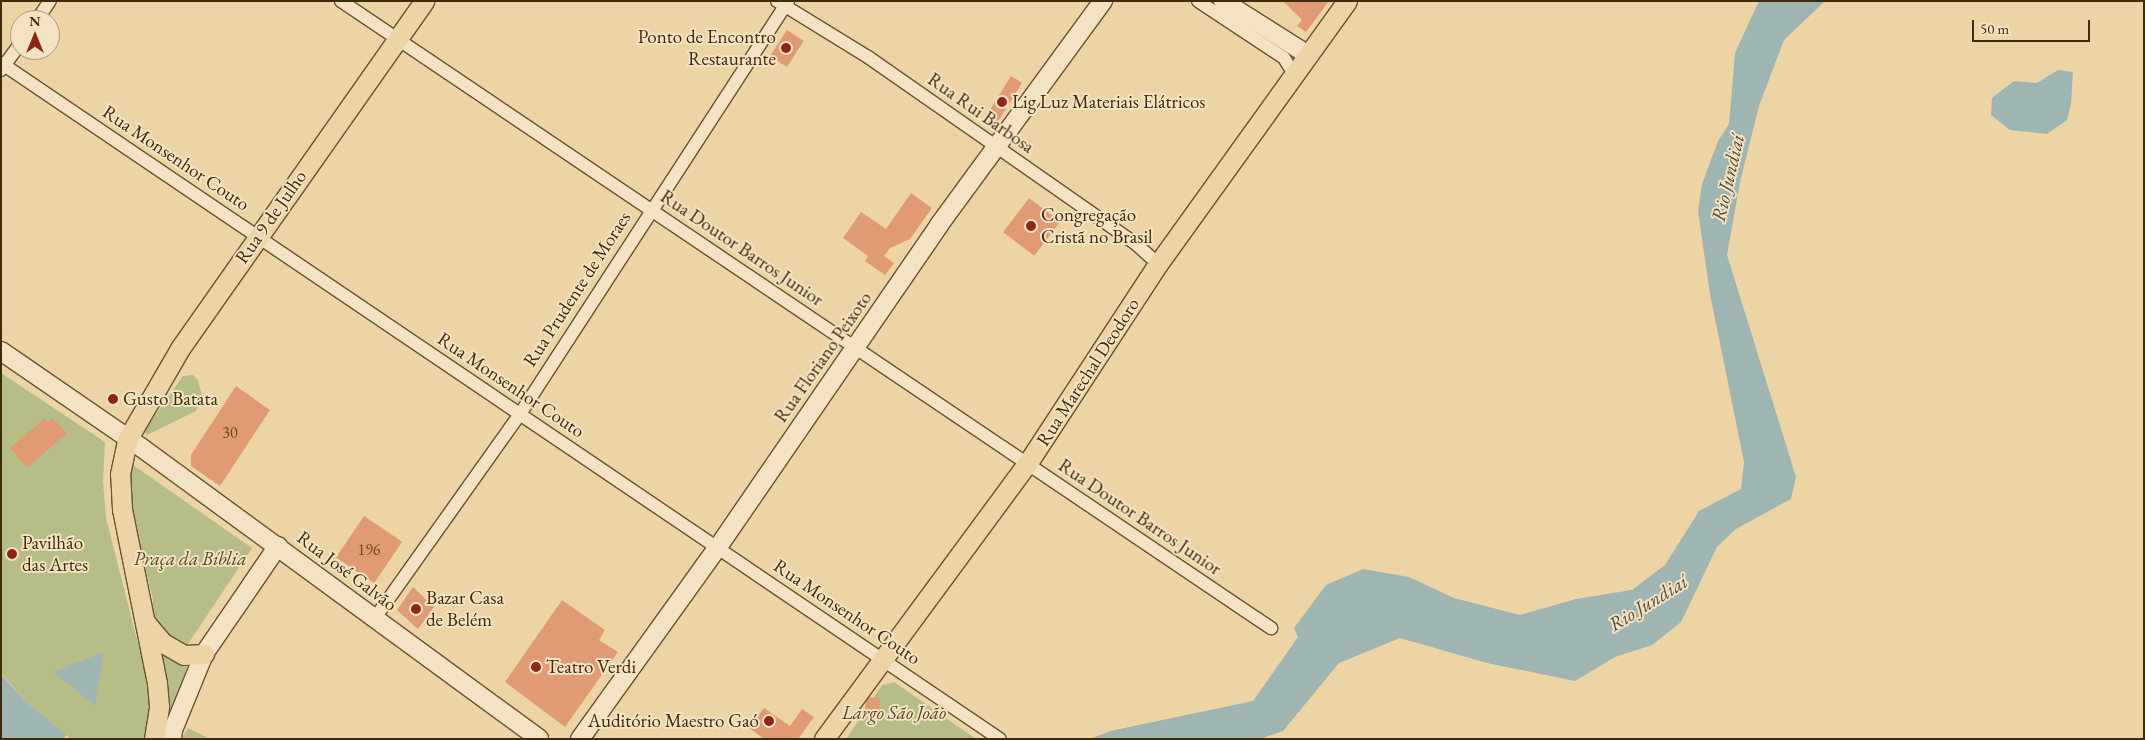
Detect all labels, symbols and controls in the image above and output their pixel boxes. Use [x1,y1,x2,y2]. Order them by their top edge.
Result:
north arrow [10,10,60,60]
scale bar [1975,10,2092,42]
text: N [29,12,41,30]
text: 50 m [1980,19,2009,38]
place label: Ponto de Encontro Restaurante [638,26,776,70]
marker: Ponto de Encontro Restaurante [780,42,792,54]
street label: Rua Rui Barbosa [923,68,1039,158]
place label: Lig Luz Materiais Elátricos [1012,91,1205,113]
marker: Lig Luz Materiais Elátricos [996,96,1008,108]
street label: Rua Monsenhor Couto [98,100,254,216]
water label: Rio Jundiaí [1706,132,1750,224]
street label: Rua 9 de Julho [230,166,312,268]
street label: Rua Doutor Barros Junior [656,185,828,311]
place label: Congregação Cristã no Brasil [1041,204,1153,248]
street label: Rua Prudente de Moraes [518,207,636,371]
marker: Congregação Cristã no Brasil [1025,220,1037,232]
street label: Rua Floriano Peixoto [769,287,877,427]
street label: Rua Marechal Deodoro [1032,294,1144,450]
street label: Rua Monsenhor Couto [433,327,589,443]
place label: Gusto Batata [123,388,218,410]
marker: Gusto Batata [107,393,119,405]
house number: 30 [222,423,238,443]
street label: Rua Doutor Barros Junior [1054,454,1226,580]
street label: Rua José Galvão [293,526,401,616]
place label: Pavilhão das Artes [22,532,88,576]
house number: 196 [357,540,381,560]
marker: Pavilhão das Artes [6,548,18,560]
park label: Praça da Bíblia [133,548,247,570]
street label: Rua Monsenhor Couto [769,554,925,670]
water label: Rio Jundiaí [1604,569,1692,637]
place label: Bazar Casa de Belém [426,587,504,631]
marker: Bazar Casa de Belém [410,603,422,615]
place label: Teatro Verdi [546,656,636,678]
marker: Teatro Verdi [530,661,542,673]
park label: Largo São João [842,702,946,724]
place label: Auditório Maestro Gaó [588,710,759,732]
marker: Auditório Maestro Gaó [763,715,775,727]

